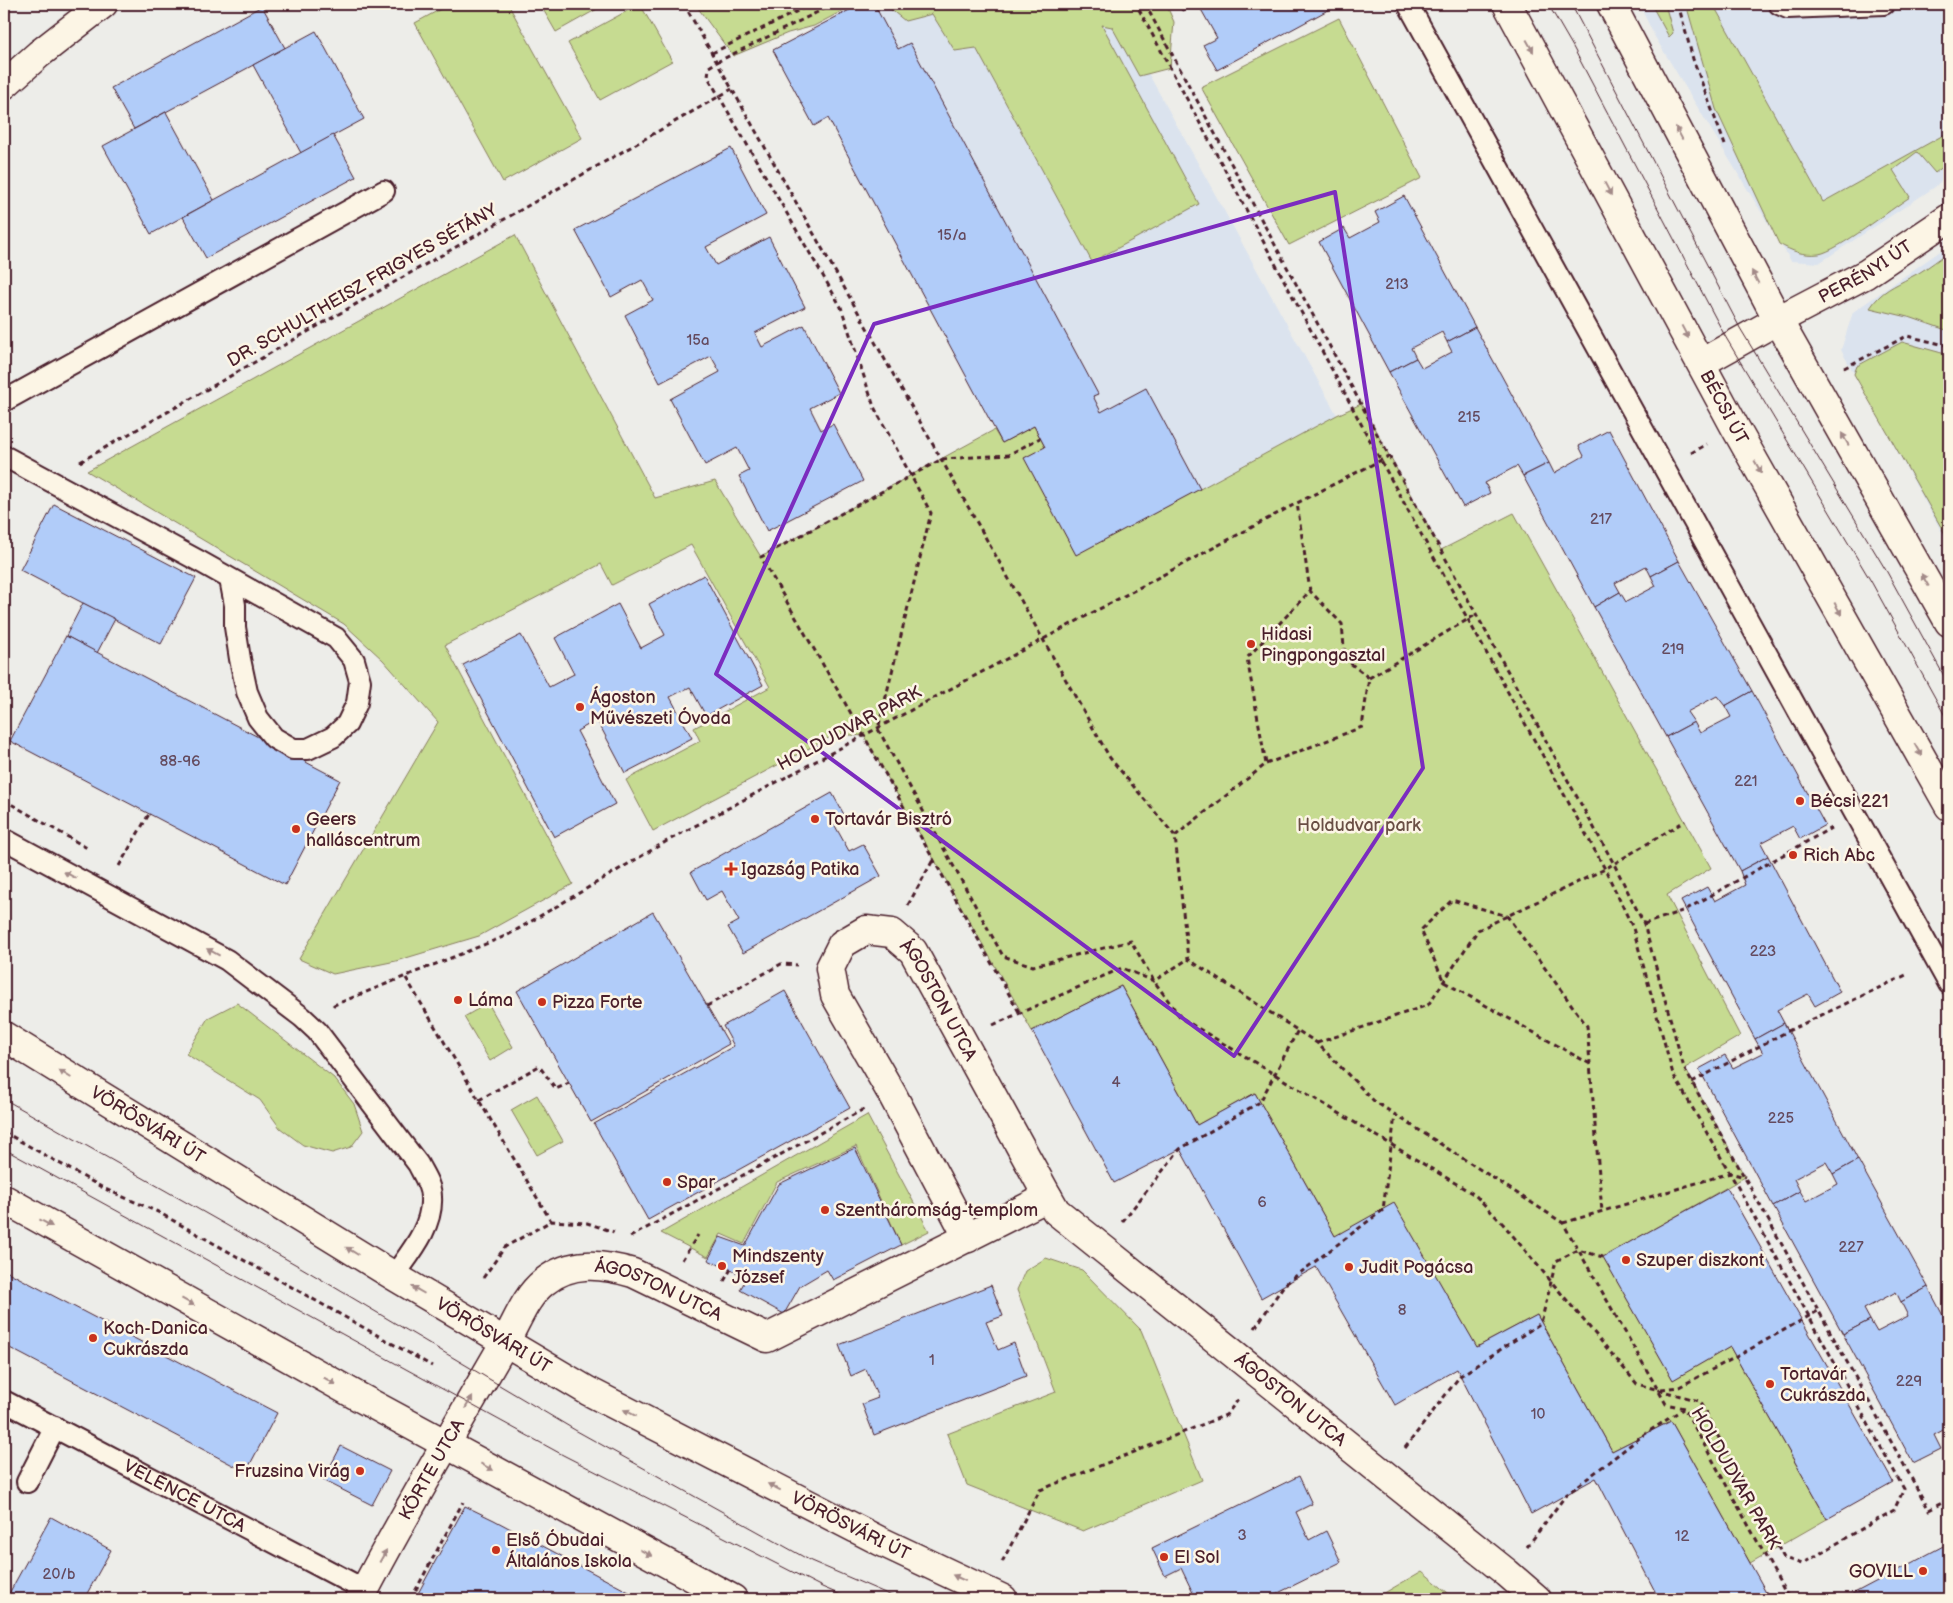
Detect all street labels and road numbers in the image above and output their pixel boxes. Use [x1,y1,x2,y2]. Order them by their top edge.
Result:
street label: DR. SCHULTHEISZ FRIGYES SÉTÁNY [223,197,501,371]
street label: PERÉNYI ÚT [1815,236,1916,308]
street label: BÉCSI ÚT [1695,367,1753,448]
street label: HOLDUDVAR PARK [774,681,925,775]
street label: ÁGOSTON UTCA [896,933,981,1065]
street label: VÖRÖSVÁRI ÚT [87,1082,209,1168]
street label: ÁGOSTON UTCA [594,1254,725,1326]
street label: VÖRÖSVÁRI ÚT [432,1293,555,1378]
street label: ÁGOSTON UTCA [1230,1347,1350,1451]
street label: HOLDUDVAR PARK [1686,1404,1785,1553]
street label: KÖRTE UTCA [395,1415,469,1524]
street label: VELENCE UTCA [120,1455,249,1537]
street label: VÖRÖSVÁRI ÚT [788,1487,914,1565]

